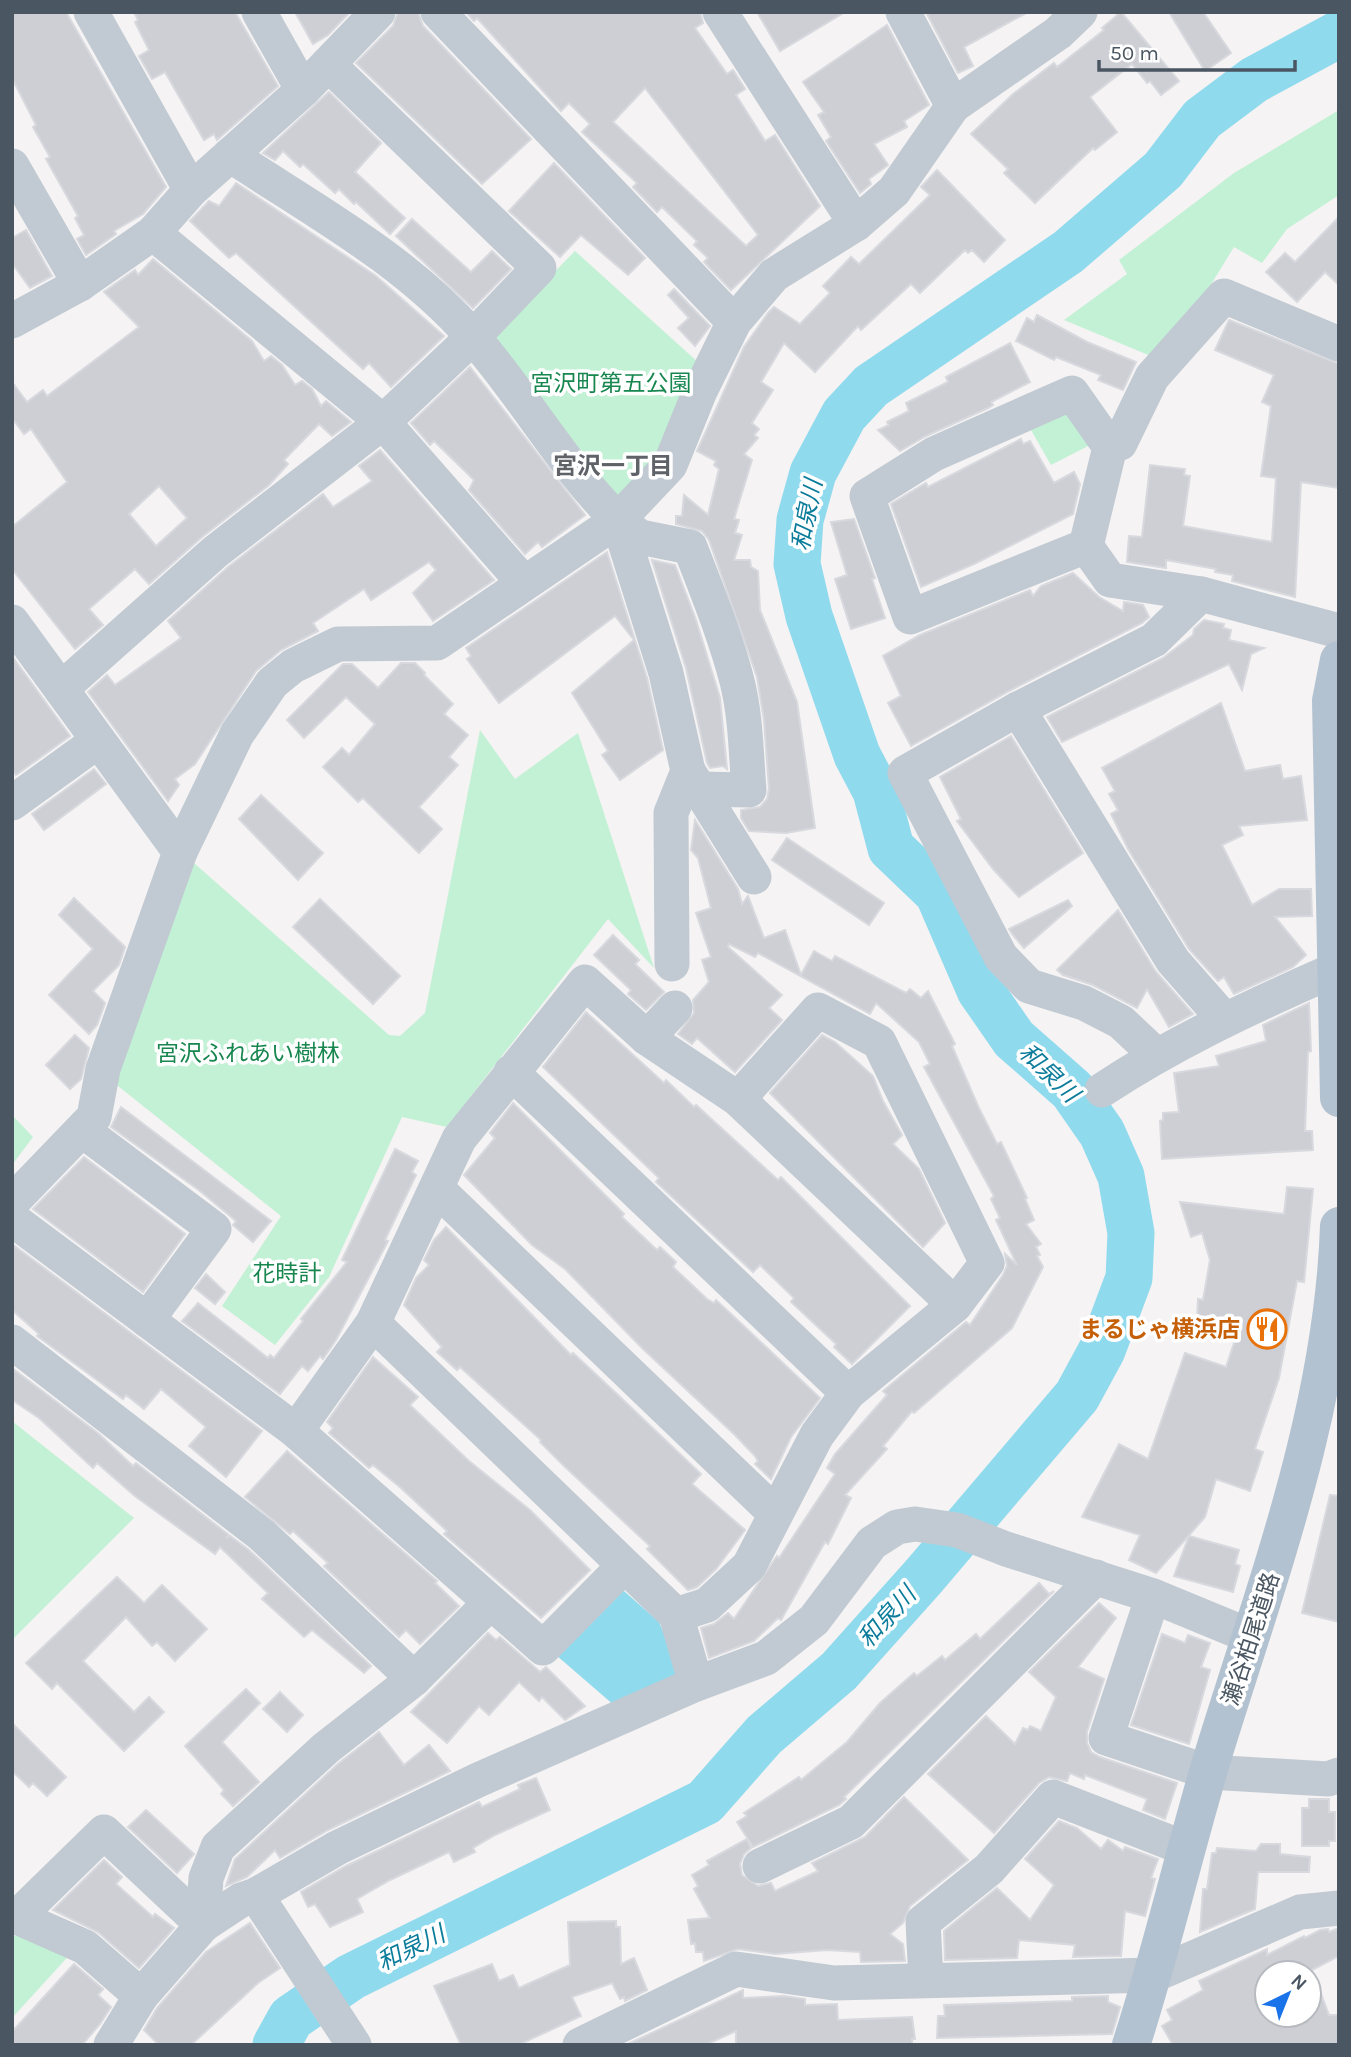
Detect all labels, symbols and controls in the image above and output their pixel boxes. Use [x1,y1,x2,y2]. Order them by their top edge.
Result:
scale bar [1099,28,1295,72]
text: 50 m [1110,41,1159,65]
park label: 宮沢町第五公園 [531,370,692,397]
district label: 宮沢一丁目 [553,452,673,480]
water label: 和泉川 [786,474,828,553]
water label: 和泉川 [1013,1038,1087,1110]
park label: 宮沢ふれあい樹林 [156,1040,340,1067]
park label: 花時計 [253,1260,322,1287]
restaurant icon: まるじゃ横浜店 [1246,1308,1288,1350]
place label: まるじゃ横浜店 [1079,1316,1240,1343]
street label: 瀬谷柏尾道路 [1217,1569,1285,1709]
water label: 和泉川 [853,1579,924,1653]
water label: 和泉川 [373,1918,452,1976]
north arrow [1253,1959,1323,2029]
text: N [1286,1970,1311,1995]

